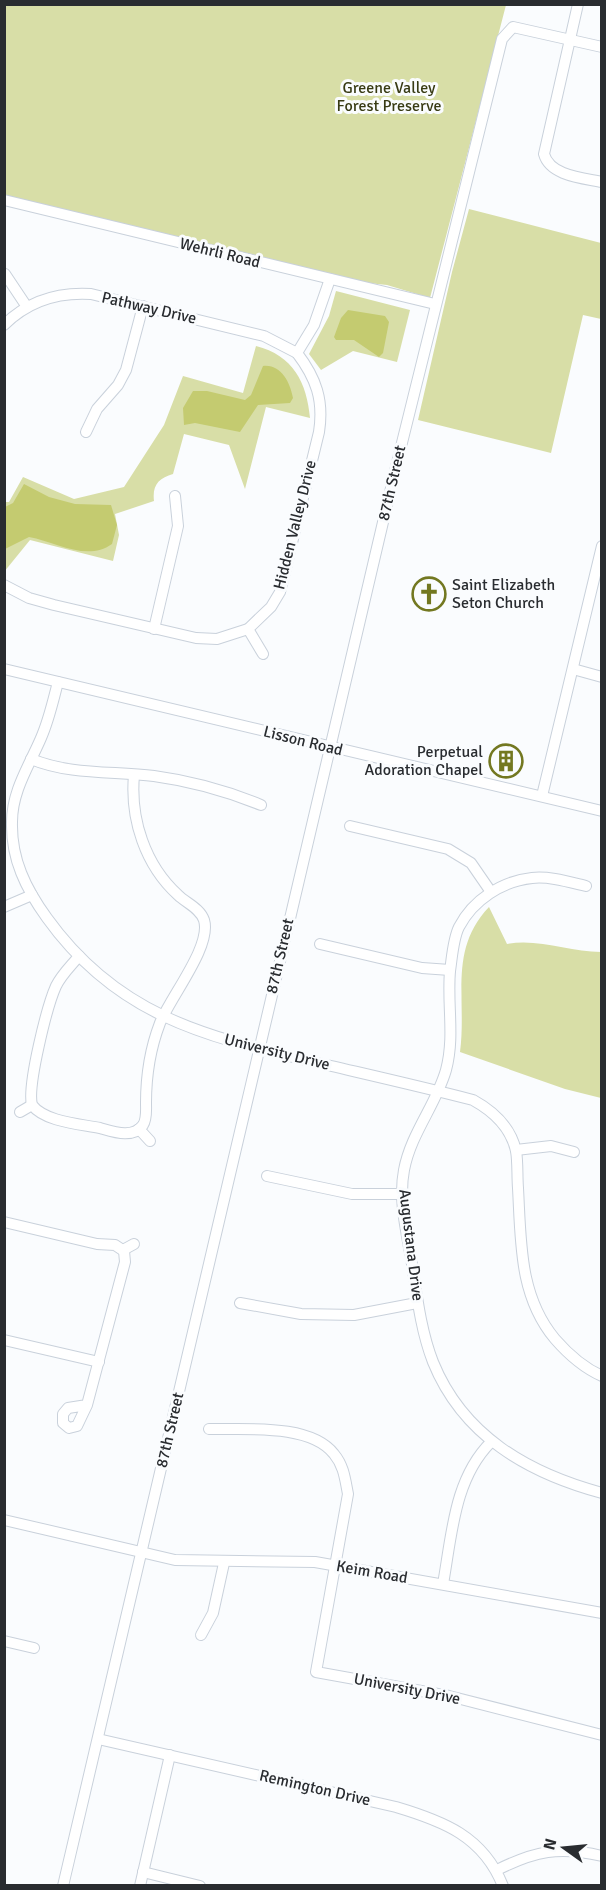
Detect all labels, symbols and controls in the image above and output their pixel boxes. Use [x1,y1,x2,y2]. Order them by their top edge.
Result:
park label: Greene Valley Forest Preserve [337,78,441,116]
street label: Wehrli Road [178,233,262,273]
street label: Pathway Drive [100,287,198,329]
street label: 87th Street [374,443,410,523]
street label: Hidden Valley Drive [269,458,321,592]
place label: Saint Elizabeth Seton Church [452,575,555,613]
church icon: Saint Elizabeth Seton Church [411,576,447,612]
street label: Lisson Road [261,721,345,761]
place label: Perpetual Adoration Chapel [365,742,483,780]
building icon: Perpetual Adoration Chapel [488,743,524,779]
street label: 87th Street [262,916,298,996]
street label: University Drive [222,1029,332,1075]
street label: Augustana Drive [394,1188,428,1302]
street label: 87th Street [152,1390,188,1470]
street label: Keim Road [335,1556,409,1588]
street label: University Drive [352,1669,462,1709]
street label: Remington Drive [257,1765,373,1811]
north arrow [534,1818,594,1878]
text: N [539,1836,562,1852]

